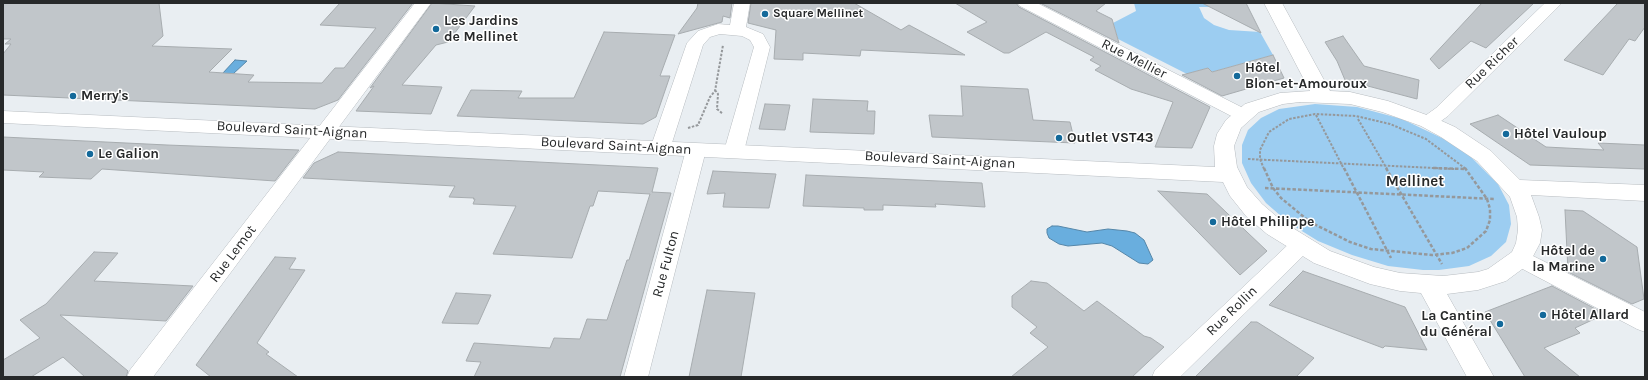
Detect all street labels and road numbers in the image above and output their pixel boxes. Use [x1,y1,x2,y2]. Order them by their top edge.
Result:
street label: Rue Richer [1462,33,1522,93]
street label: Rue Mellier [1099,35,1169,83]
street label: Boulevard Saint-Aignan [216,118,368,142]
street label: Boulevard Saint-Aignan [540,134,692,158]
street label: Boulevard Saint-Aignan [864,148,1016,172]
street label: Rue Lemot [206,222,260,286]
street label: Rue Fulton [649,229,683,299]
street label: Rue Rollin [1203,283,1261,339]

